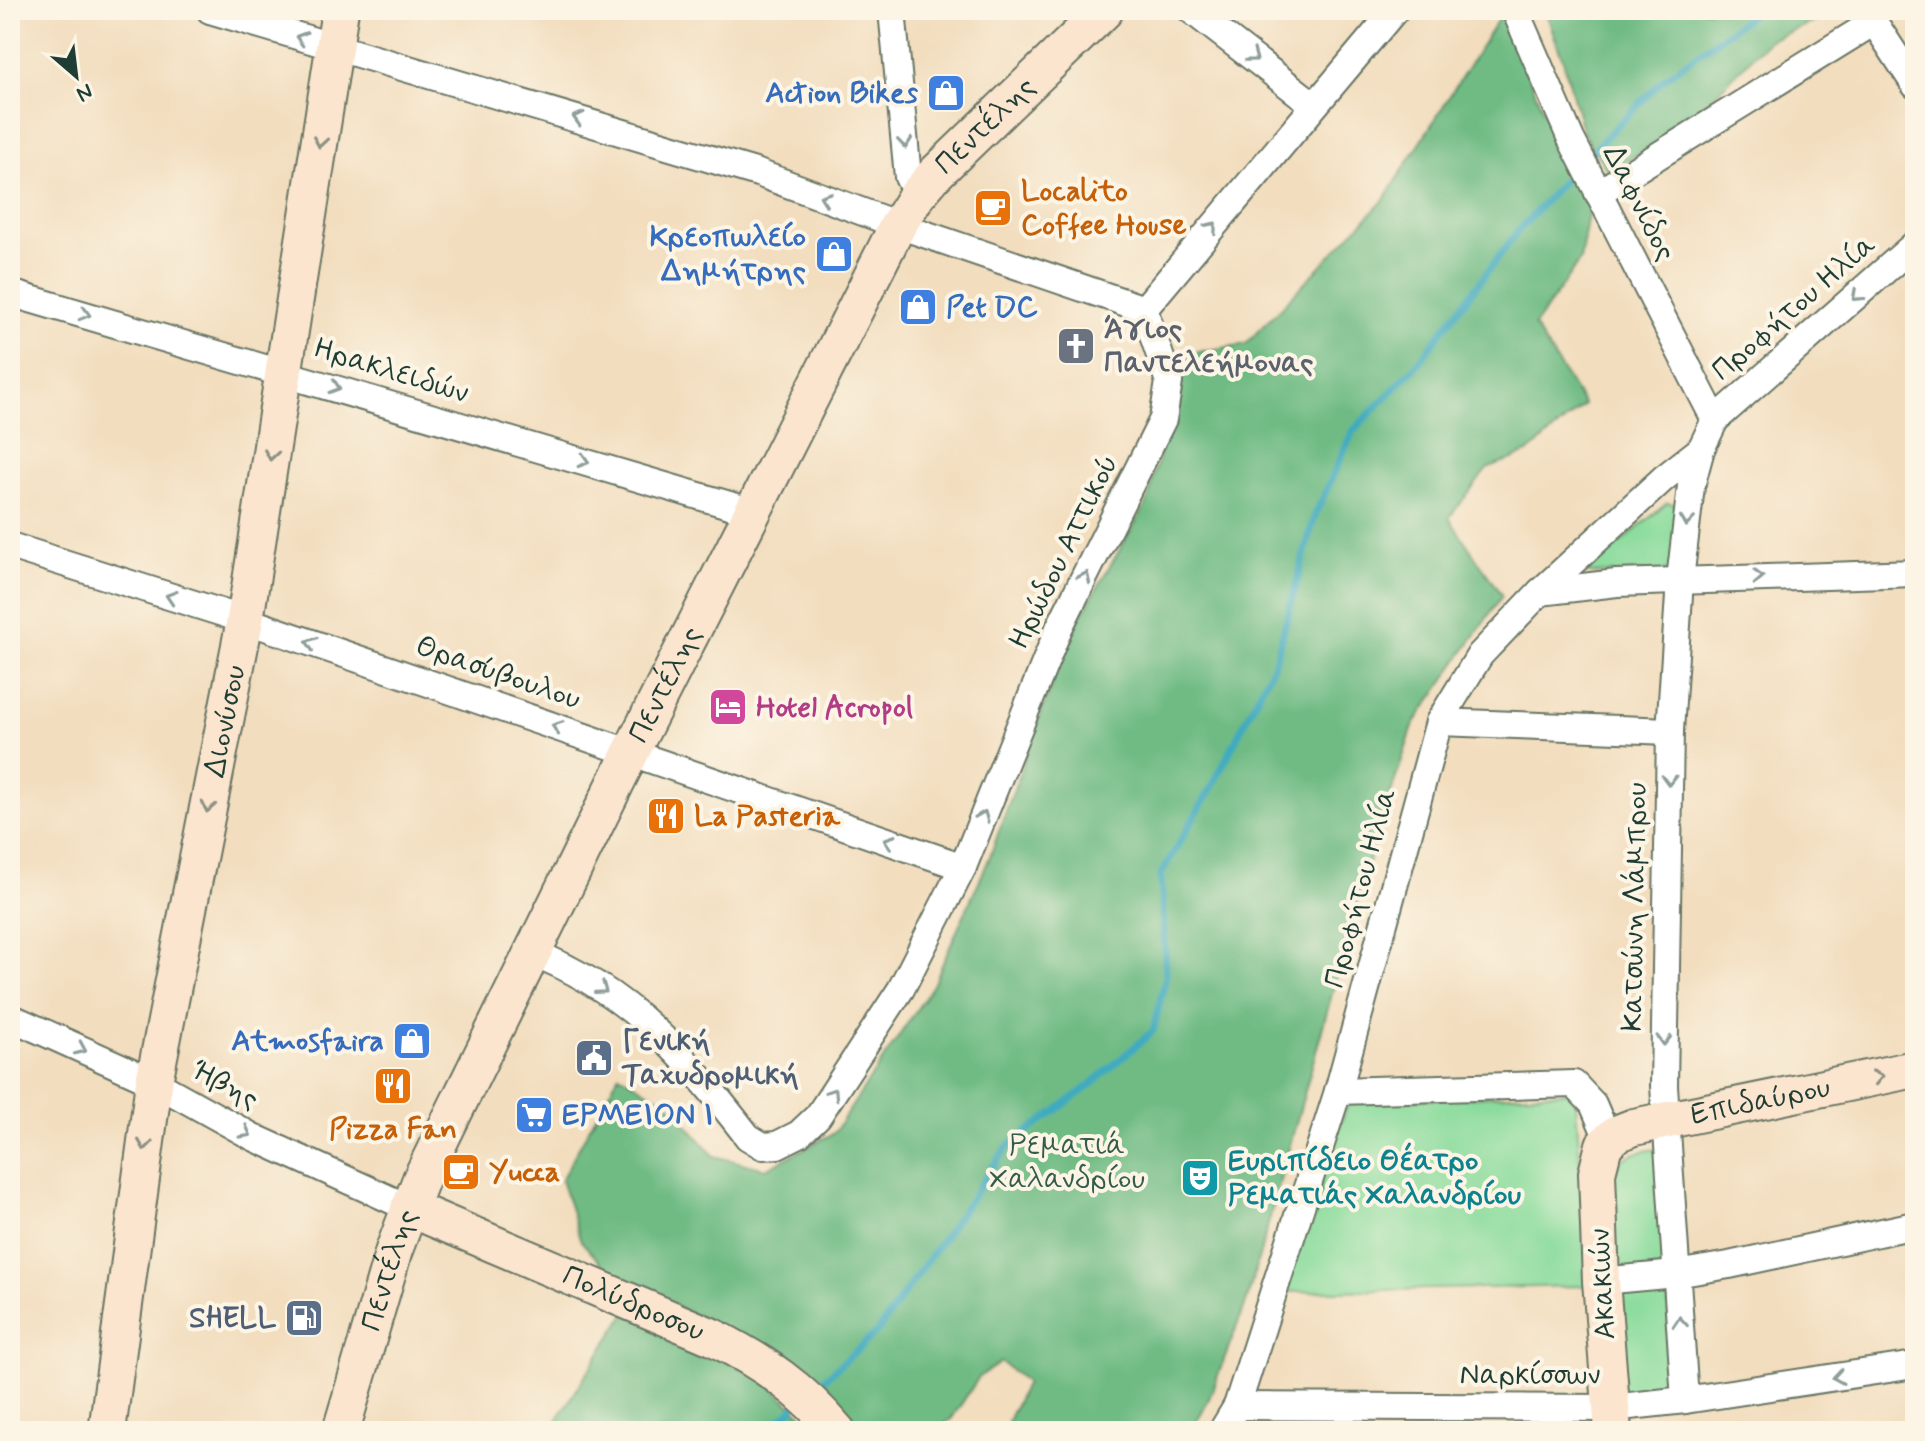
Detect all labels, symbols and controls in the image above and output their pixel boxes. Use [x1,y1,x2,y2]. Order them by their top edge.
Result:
one-way arrow [295,31,309,47]
north arrow [36,36,116,116]
one-way arrow [1244,47,1259,61]
street label: Πεντέλης [926,68,1044,183]
shop icon: Action Bikes [925,72,967,114]
place label: Action Bikes [765,74,919,113]
text: N [71,76,97,108]
one-way arrow [572,111,585,127]
one-way arrow [312,136,329,149]
one-way arrow [896,137,913,150]
street label: Δαφνίδος [1593,138,1685,268]
place label: Localito Coffee House [1021,172,1187,245]
cafe icon: Localito Coffee House [972,187,1014,229]
one-way arrow [819,191,833,208]
place label: Κρεοπωλείο Δημήτρης [650,218,806,291]
one-way arrow [1202,222,1217,237]
street label: Προφήτου Ηλία [1704,226,1884,390]
shop icon: Κρεοπωλείο Δημήτρης [813,233,855,275]
shop icon: Pet DC [897,286,939,328]
one-way arrow [1851,286,1866,300]
place label: Pet DC [946,288,1039,327]
one-way arrow [77,305,91,321]
place label: Άγιος Παντελεήμονας [1104,310,1313,383]
church icon: Άγιος Παντελεήμονας [1055,325,1097,367]
street label: Ηρακλειδών [309,329,473,413]
one-way arrow [327,378,341,394]
one-way arrow [263,448,280,461]
street label: Ηρώδου Αττικού [1000,448,1128,656]
one-way arrow [576,452,590,468]
one-way arrow [1678,515,1695,528]
one-way arrow [1752,569,1765,586]
one-way arrow [1075,570,1090,585]
one-way arrow [164,590,178,606]
street label: Πεντέλης [619,620,711,749]
street label: Θρασύβουλου [410,627,586,719]
one-way arrow [305,636,319,652]
street label: Διονύσου [195,662,255,781]
hotel icon: Hotel Acropol [707,686,749,728]
place label: Hotel Acropol [756,688,913,727]
one-way arrow [551,721,565,737]
one-way arrow [1660,774,1678,787]
street label: Κατσώνη Λάμπρου [1613,782,1657,1032]
street label: Προφήτου Ηλία [1316,784,1406,992]
restaurant icon: La Pasteria [645,795,687,837]
place label: La Pasteria [694,797,841,836]
one-way arrow [200,799,217,813]
one-way arrow [974,810,990,824]
one-way arrow [883,835,897,851]
one-way arrow [593,979,608,994]
shop icon: Atmosfaira [391,1020,433,1062]
place label: Atmosfaira [231,1022,384,1061]
place label: Γενική Ταχυδρομική [621,1022,799,1095]
one-way arrow [1656,1034,1673,1047]
public building icon: Γενική Ταχυδρομική [573,1037,615,1079]
one-way arrow [73,1039,87,1055]
street label: Ήβης [184,1051,266,1119]
restaurant icon: Pizza Fan [372,1065,414,1107]
street label: Επιδαύρου [1687,1067,1834,1134]
one-way arrow [1871,1069,1885,1086]
one-way arrow [823,1087,838,1102]
supermarket icon: ΕΡΜΕΙΟΝ Ι [513,1094,555,1136]
place label: ΕΡΜΕΙΟΝ Ι [562,1096,714,1135]
place label: Pizza Fan [329,1110,457,1149]
one-way arrow [238,1124,252,1139]
park label: Ρεματιά Χαλανδρίου [989,1126,1145,1199]
one-way arrow [137,1139,154,1152]
place label: Ευριπίδειο Θέατρο Ρεματιάς Χαλανδρίου [1228,1142,1522,1215]
cafe icon: Yucca [440,1151,482,1193]
place label: Yucca [489,1153,560,1192]
theatre icon: Ευριπίδειο Θέατρο Ρεματιάς Χαλανδρίου [1179,1157,1221,1199]
street label: Πεντέλης [352,1204,427,1336]
street label: Ακακιών [1581,1227,1625,1341]
street label: Πολύδροσου [557,1256,711,1351]
fuel station icon: SHELL [283,1297,325,1339]
place label: SHELL [189,1299,277,1338]
one-way arrow [1672,1316,1689,1329]
street label: Ναρκίσσων [1460,1356,1600,1395]
one-way arrow [1831,1368,1845,1385]

